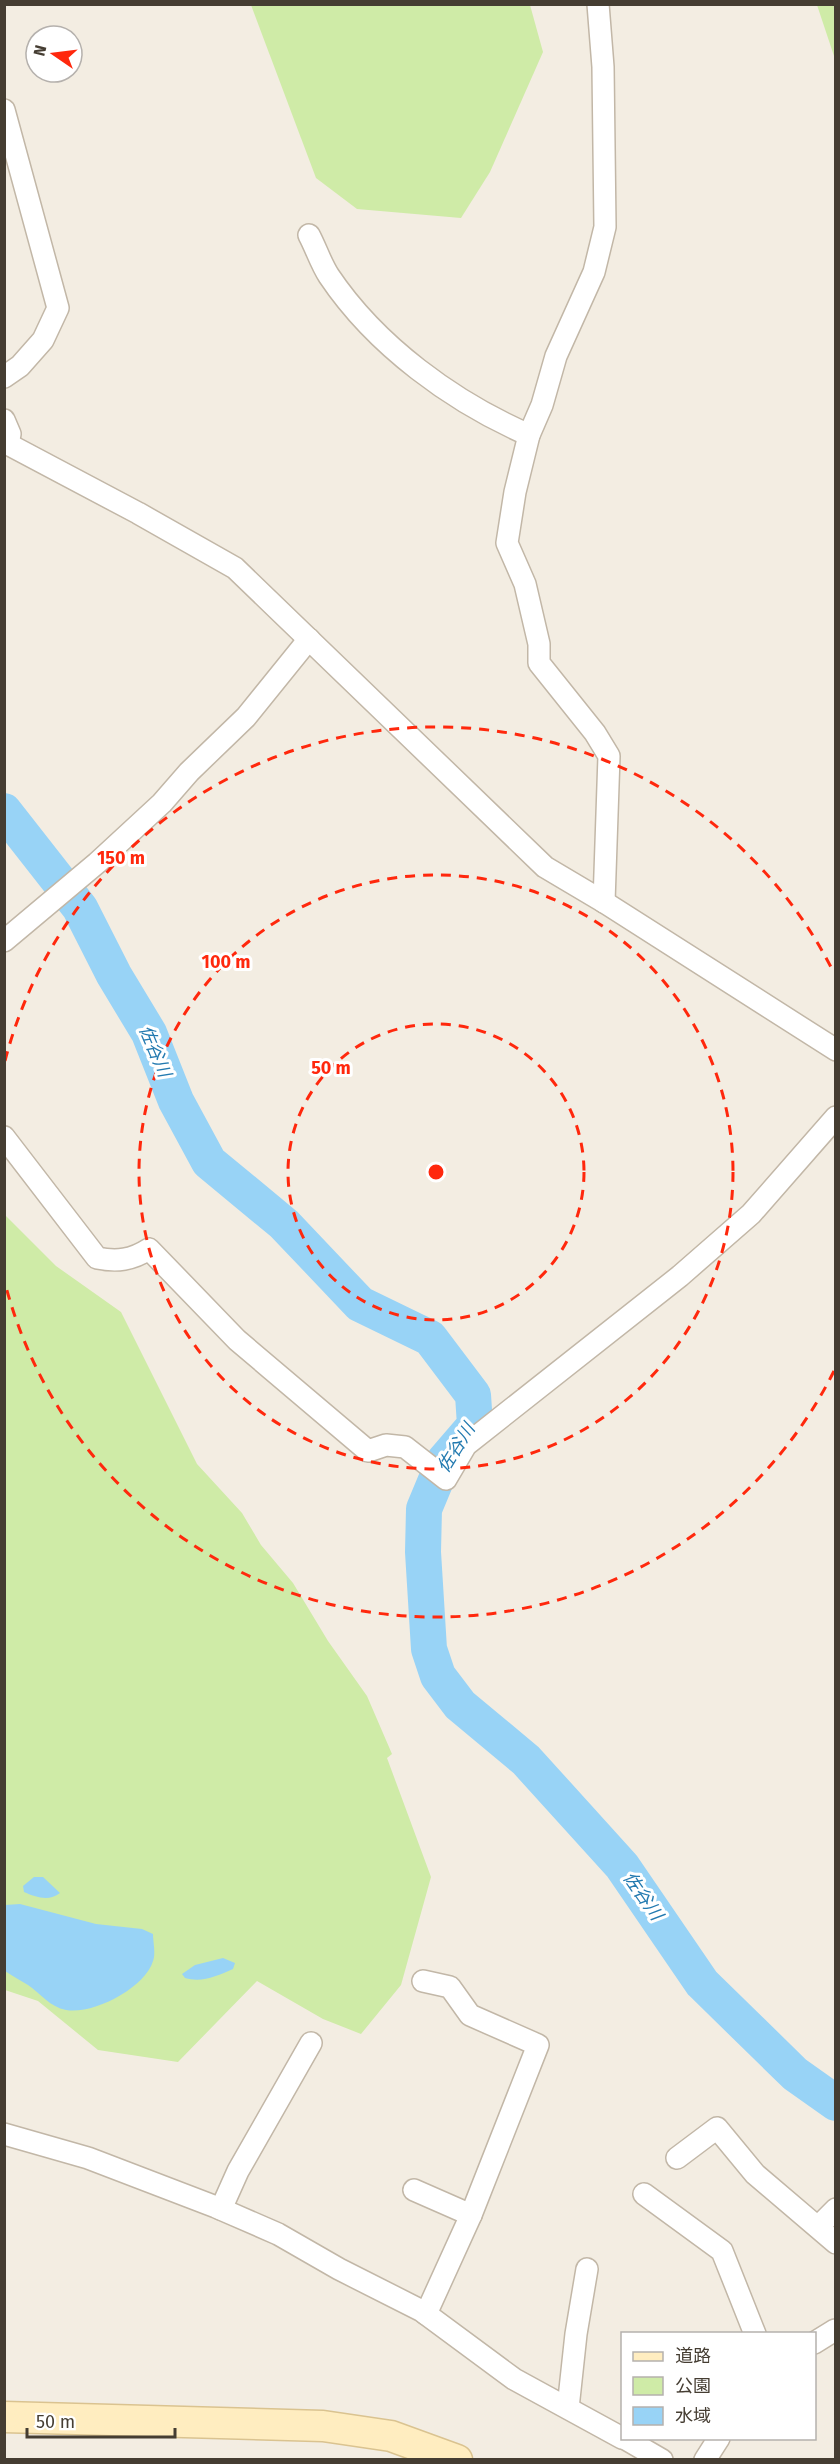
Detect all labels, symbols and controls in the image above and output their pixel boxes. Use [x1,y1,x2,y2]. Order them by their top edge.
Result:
north arrow [24,24,84,84]
text: N [29,43,50,58]
text: 150 m [97,847,145,869]
text: 100 m [202,951,250,973]
water label: 佐谷川 [134,1022,176,1082]
text: 50 m [311,1057,351,1079]
centre of rings [426,1162,446,1182]
water label: 佐谷川 [432,1418,481,1477]
water label: 佐谷川 [619,1868,669,1926]
legend [621,2332,816,2440]
text: 道路 [675,2345,711,2367]
text: 公園 [675,2375,711,2397]
scale bar [27,2401,176,2439]
text: 水域 [675,2405,711,2427]
text: 50 m [36,2411,75,2433]

